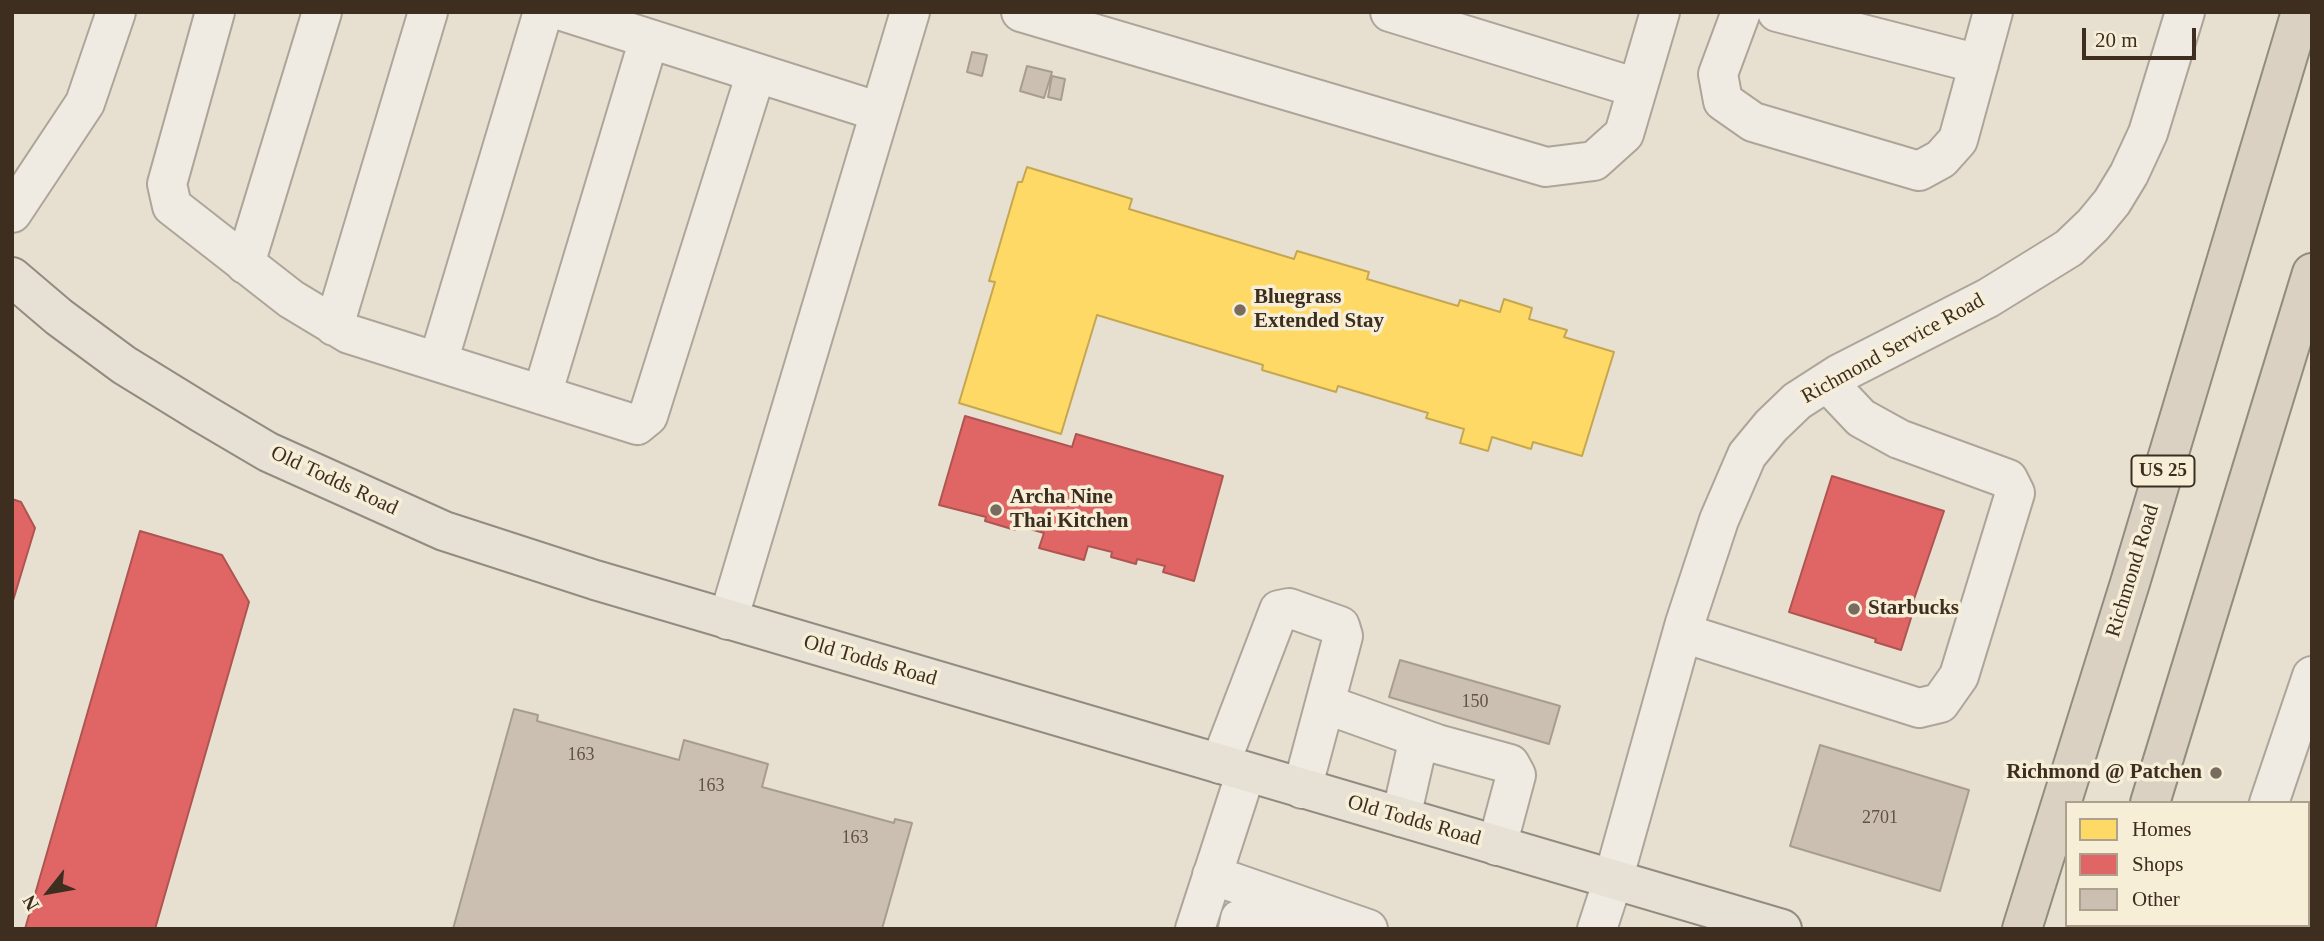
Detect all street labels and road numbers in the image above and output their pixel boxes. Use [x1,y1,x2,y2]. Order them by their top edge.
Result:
street label: Richmond Service Road [1797,288,1989,410]
street label: Old Todds Road [266,441,402,521]
road number: US 25 [2132,456,2194,486]
street label: Richmond Road [2101,502,2165,640]
street label: Old Todds Road [801,630,939,692]
street label: Old Todds Road [1345,790,1483,852]

